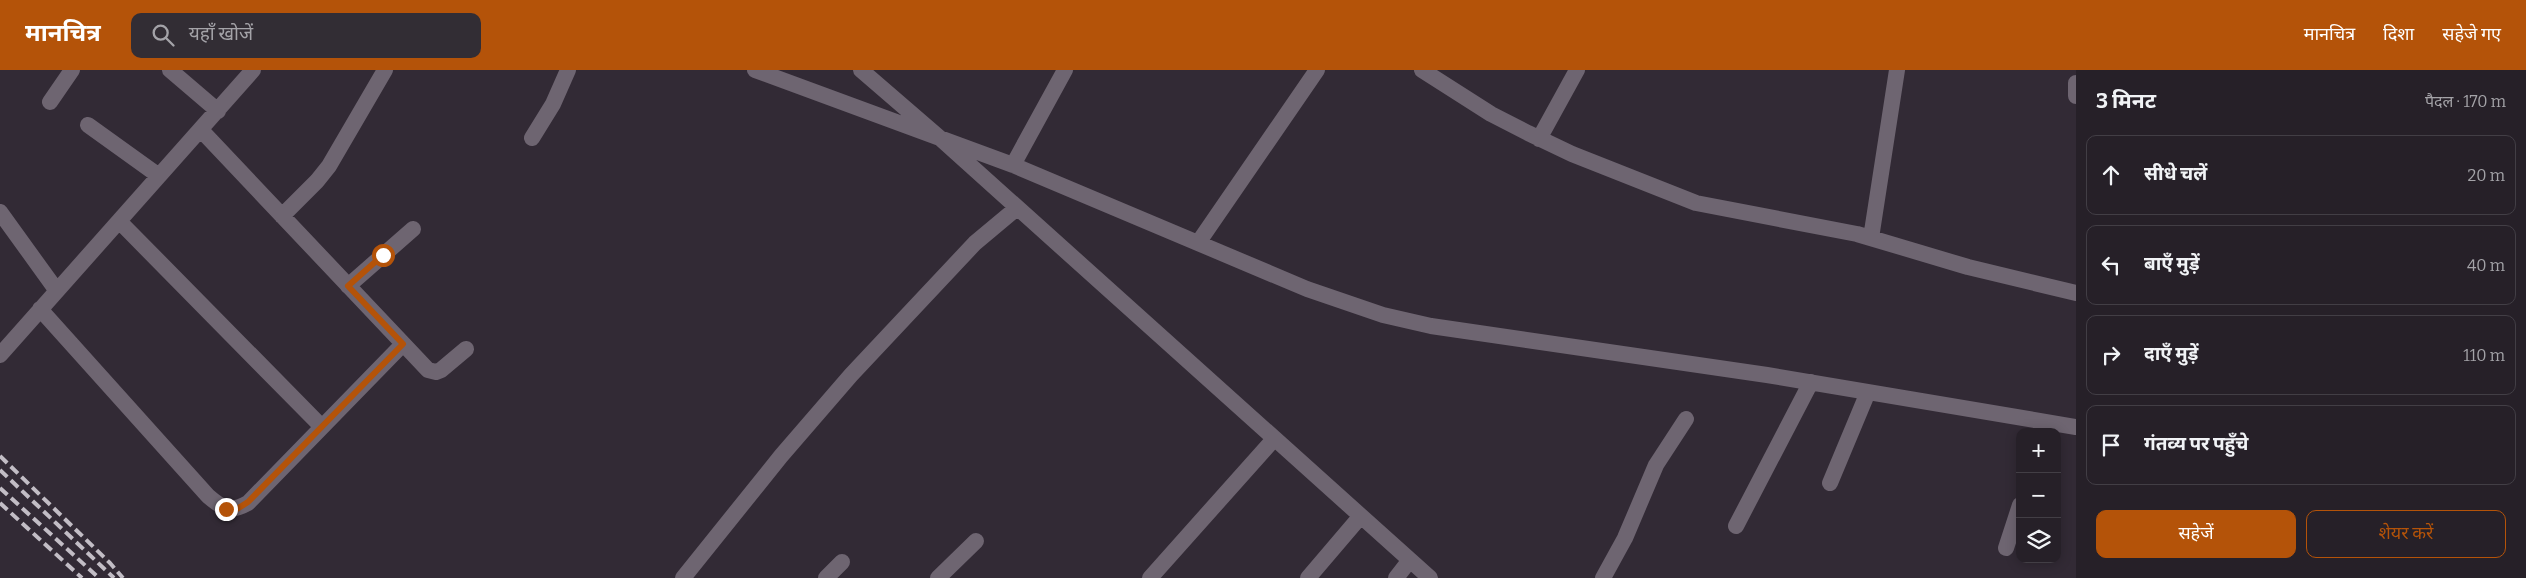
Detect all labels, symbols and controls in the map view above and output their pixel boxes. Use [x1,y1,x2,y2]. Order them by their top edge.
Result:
search box [131,13,481,58]
text: मानचित्र [25,19,101,47]
icon: search [149,21,177,49]
text: यहाँ खोजें [189,22,253,45]
text: मानचित्र [2304,23,2355,45]
text: दिशा [2383,23,2414,45]
text: सहेजे गए [2442,23,2501,45]
text: 3 मिनट [2096,88,2156,114]
text: पैदल · 170 m [2425,92,2506,111]
icon: ahead [2097,161,2125,189]
text: सीधे चलें [2144,162,2207,185]
text: 20 m [2468,166,2505,185]
route start [372,244,395,267]
icon: left [2097,251,2125,279]
text: बाएँ मुड़ें [2144,252,2200,275]
text: 40 m [2467,256,2505,275]
icon: right [2097,341,2125,369]
text: दाएँ मुड़ें [2144,342,2198,365]
text: 110 m [2463,346,2505,365]
map controls [2016,428,2061,563]
button: + [2016,428,2061,473]
icon: arrive [2097,431,2125,459]
text: गंतव्य पर पहुँचे [2144,432,2249,455]
button: − [2016,473,2061,518]
route end [215,498,238,521]
button: सहेजें [2096,510,2296,558]
button: शेयर करें [2306,510,2506,558]
button: layers [2016,518,2061,563]

